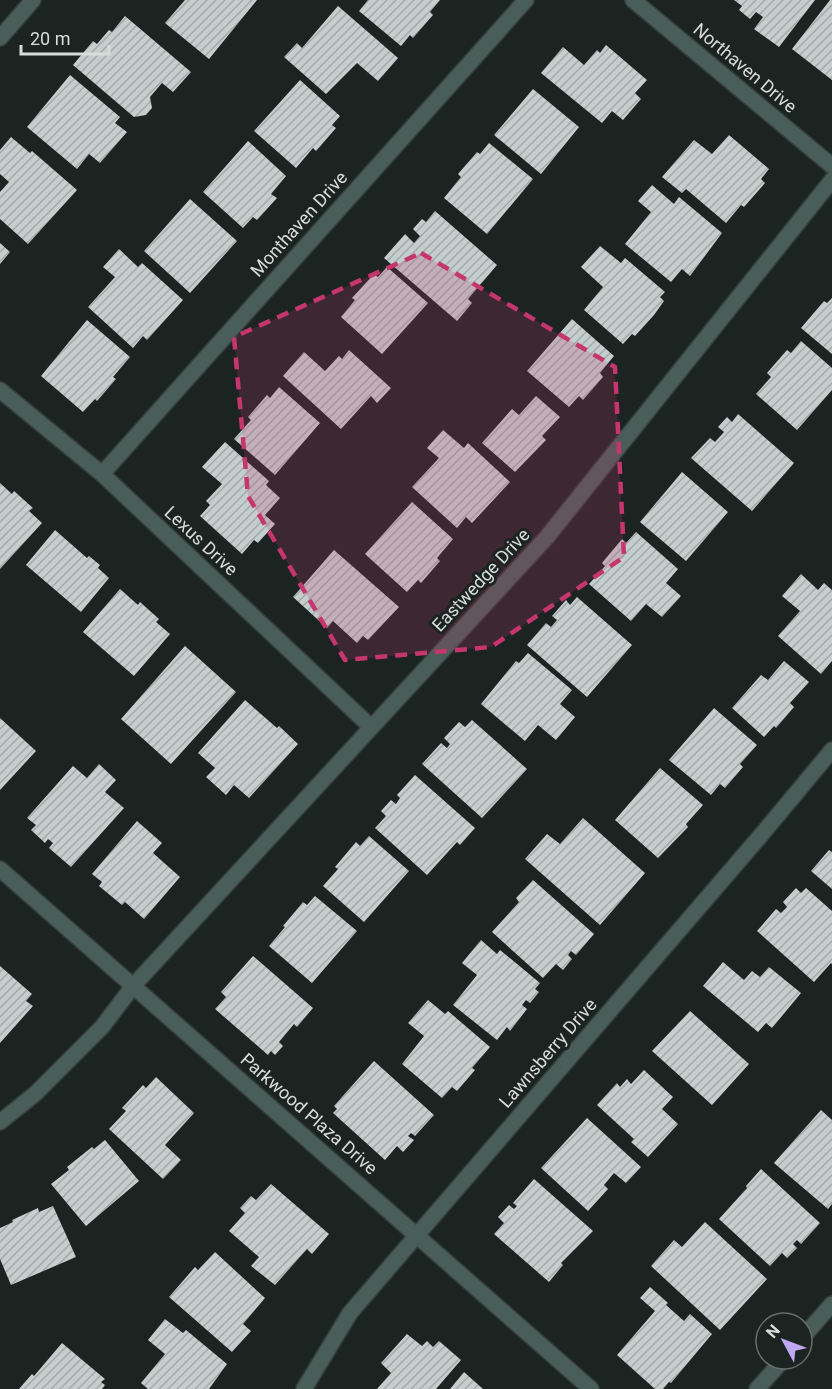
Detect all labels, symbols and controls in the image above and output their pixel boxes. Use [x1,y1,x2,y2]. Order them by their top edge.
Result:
scale bar [21,18,110,56]
street label: Northaven Drive [690,18,801,117]
text: 20 m [30,28,70,49]
street label: Monthaven Drive [246,167,351,281]
street label: Lexus Drive [160,501,242,580]
street label: Eastwedge Drive [428,524,534,635]
street label: Lawnsberry Drive [495,994,601,1112]
street label: Parkwood Plaza Drive [237,1049,382,1179]
north arrow [754,1311,814,1371]
text: N [762,1321,784,1342]

